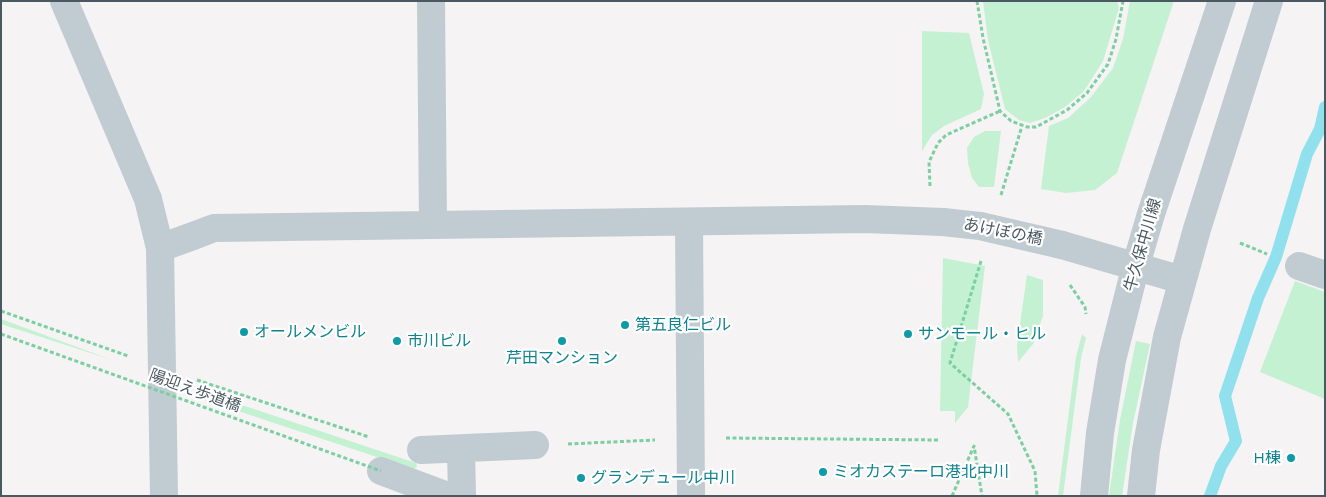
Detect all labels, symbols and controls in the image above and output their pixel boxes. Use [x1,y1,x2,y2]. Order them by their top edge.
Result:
street label: 牛久保中川線 [1121,196,1165,294]
street label: あけぼの橋 [962,215,1044,249]
place label: 第五良仁ビル [635,315,731,335]
marker: 第五良仁ビル [619,319,631,331]
place label: オールメンビル [254,322,366,342]
place label: サンモール・ヒル [918,324,1046,344]
marker: オールメンビル [238,326,250,338]
marker: サンモール・ヒル [902,328,914,340]
place label: 市川ビル [407,331,471,351]
marker: 市川ビル [391,335,403,347]
marker: 芹田マンション [556,335,568,347]
place label: 芹田マンション [506,348,618,368]
street label: 陽迎え歩道橋 [147,366,243,416]
place label: H棟 [1253,448,1281,468]
marker: H棟 [1285,452,1297,464]
place label: ミオカステーロ港北中川 [833,462,1009,482]
marker: ミオカステーロ港北中川 [817,466,829,478]
place label: グランデュール中川 [591,468,735,488]
marker: グランデュール中川 [575,472,587,484]

